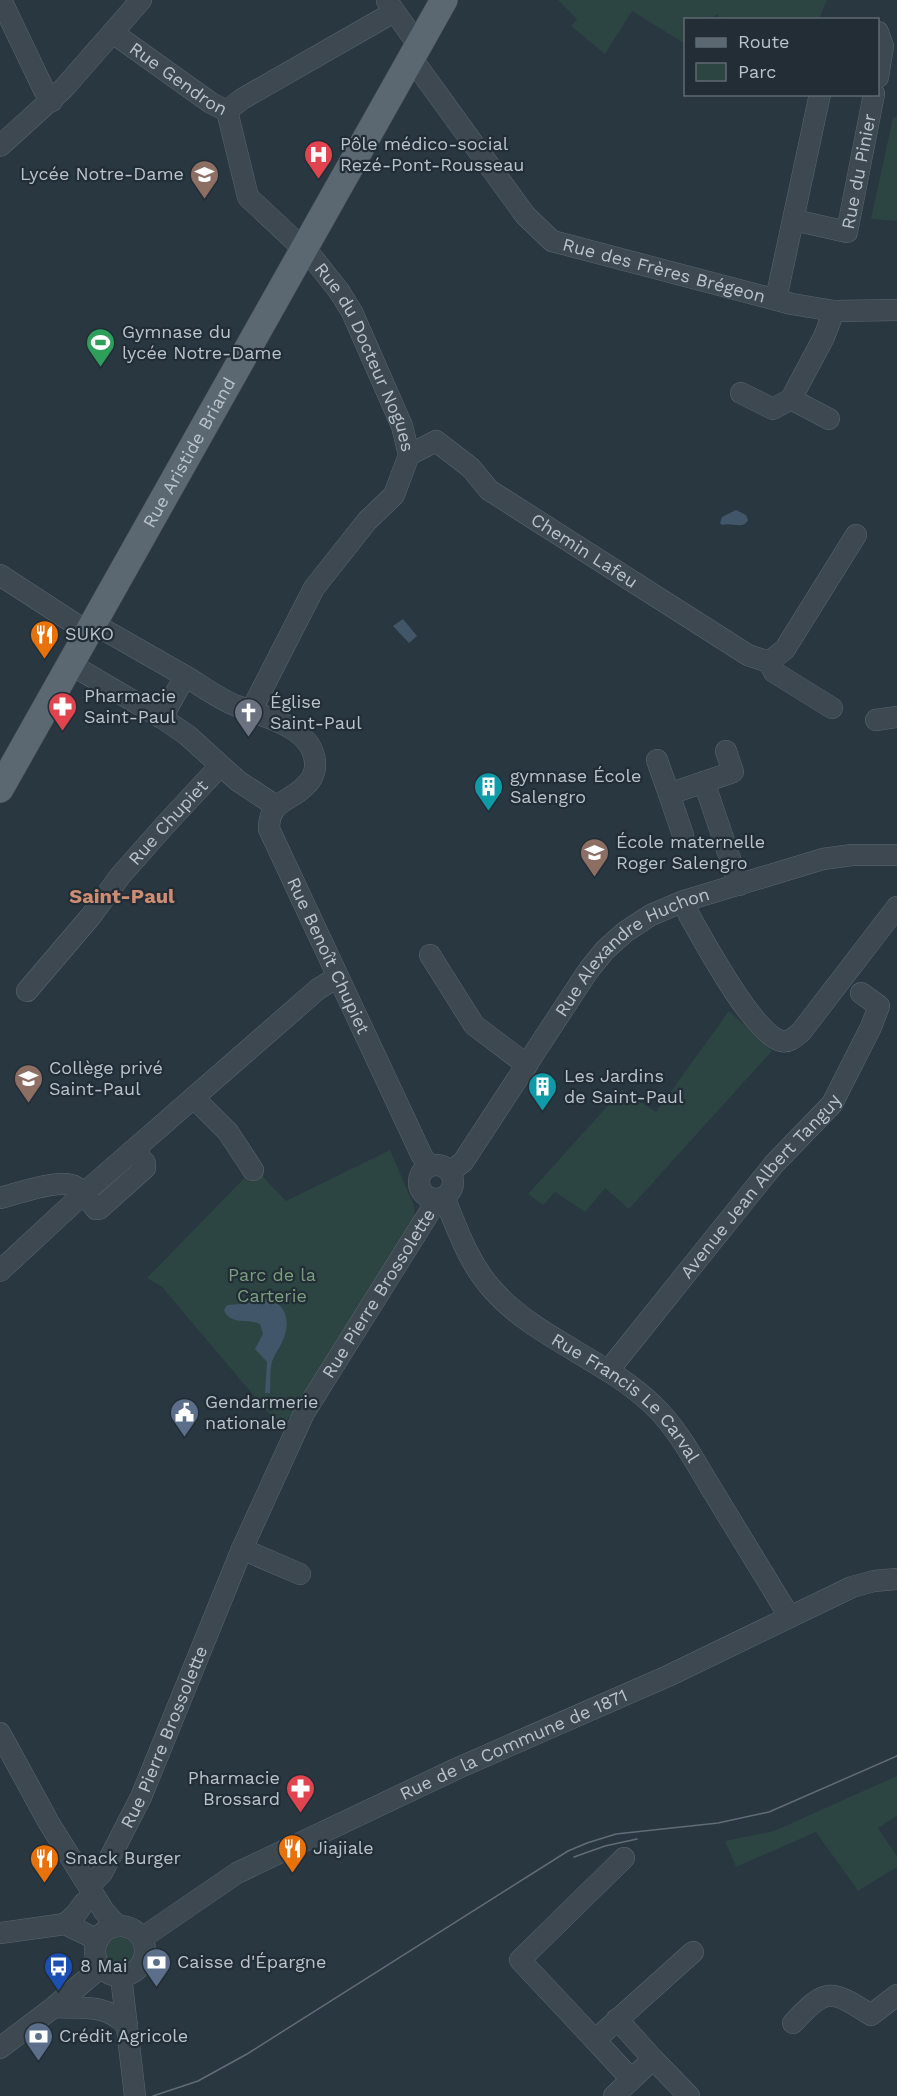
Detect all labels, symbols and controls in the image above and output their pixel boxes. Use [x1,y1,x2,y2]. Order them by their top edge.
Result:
legend [684,18,879,96]
text: Route [738,31,790,52]
street label: Rue Gendron [126,37,231,119]
text: Parc [738,61,776,82]
street label: Rue du Pinier [837,112,880,231]
place label: Pôle médico-social Rezé-Pont-Rousseau [340,133,524,175]
hospital icon: Pôle médico-social Rezé-Pont-Rousseau [303,138,335,180]
school or university icon: Lycée Notre-Dame [189,158,221,200]
place label: Lycée Notre-Dame [20,163,184,184]
street label: Rue des Frères Brégeon [561,233,768,307]
street label: Rue du Docteur Nogues [311,258,419,454]
place label: Gymnase du lycée Notre-Dame [122,321,282,363]
sports icon: Gymnase du lycée Notre-Dame [85,326,117,368]
street label: Rue Aristide Briand [138,374,239,531]
street label: Chemin Lafeu [527,509,642,592]
restaurant icon: SUKO [28,618,60,660]
place label: SUKO [65,623,114,644]
place label: Pharmacie Saint-Paul [84,685,176,727]
pharmacy icon: Pharmacie Saint-Paul [47,690,79,732]
place label: Église Saint-Paul [270,691,362,733]
church icon: Église Saint-Paul [233,696,265,738]
place label: gymnase École Salengro [510,765,641,807]
building icon: gymnase École Salengro [473,770,505,812]
street label: Rue Chupiet [124,775,212,869]
place label: École maternelle Roger Salengro [616,831,765,873]
school or university icon: École maternelle Roger Salengro [579,836,611,878]
street label: Rue Benoît Chupiet [283,874,375,1038]
street label: Rue Alexandre Huchon [550,883,712,1020]
district label: Saint-Paul [69,884,175,908]
place label: Collège privé Saint-Paul [49,1057,163,1099]
school or university icon: Collège privé Saint-Paul [12,1062,44,1104]
place label: Les Jardins de Saint-Paul [564,1065,684,1107]
building icon: Les Jardins de Saint-Paul [527,1070,559,1112]
street label: Avenue Jean Albert Tanguy [676,1090,845,1282]
street label: Rue Pierre Brossolette [317,1205,439,1382]
park label: Parc de la Carterie [228,1264,316,1306]
street label: Rue Francis Le Carval [548,1328,705,1466]
place label: Gendarmerie nationale [205,1391,318,1433]
public building icon: Gendarmerie nationale [168,1396,200,1438]
street label: Rue Pierre Brossolette [116,1643,211,1832]
street label: Rue de la Commune de 1871 [396,1684,630,1804]
place label: Pharmacie Brossard [188,1767,280,1809]
pharmacy icon: Pharmacie Brossard [285,1772,317,1814]
restaurant icon: Jiajiale [276,1832,308,1874]
place label: Jiajiale [313,1837,374,1858]
restaurant icon: Snack Burger [28,1842,60,1884]
place label: Snack Burger [65,1847,181,1868]
bank icon: Caisse d'Épargne [140,1946,172,1988]
bus stop icon: 8 Mai [43,1950,75,1992]
place label: Caisse d'Épargne [177,1951,326,1972]
place label: 8 Mai [80,1955,127,1976]
bank icon: Crédit Agricole [22,2020,54,2062]
place label: Crédit Agricole [59,2025,188,2046]

